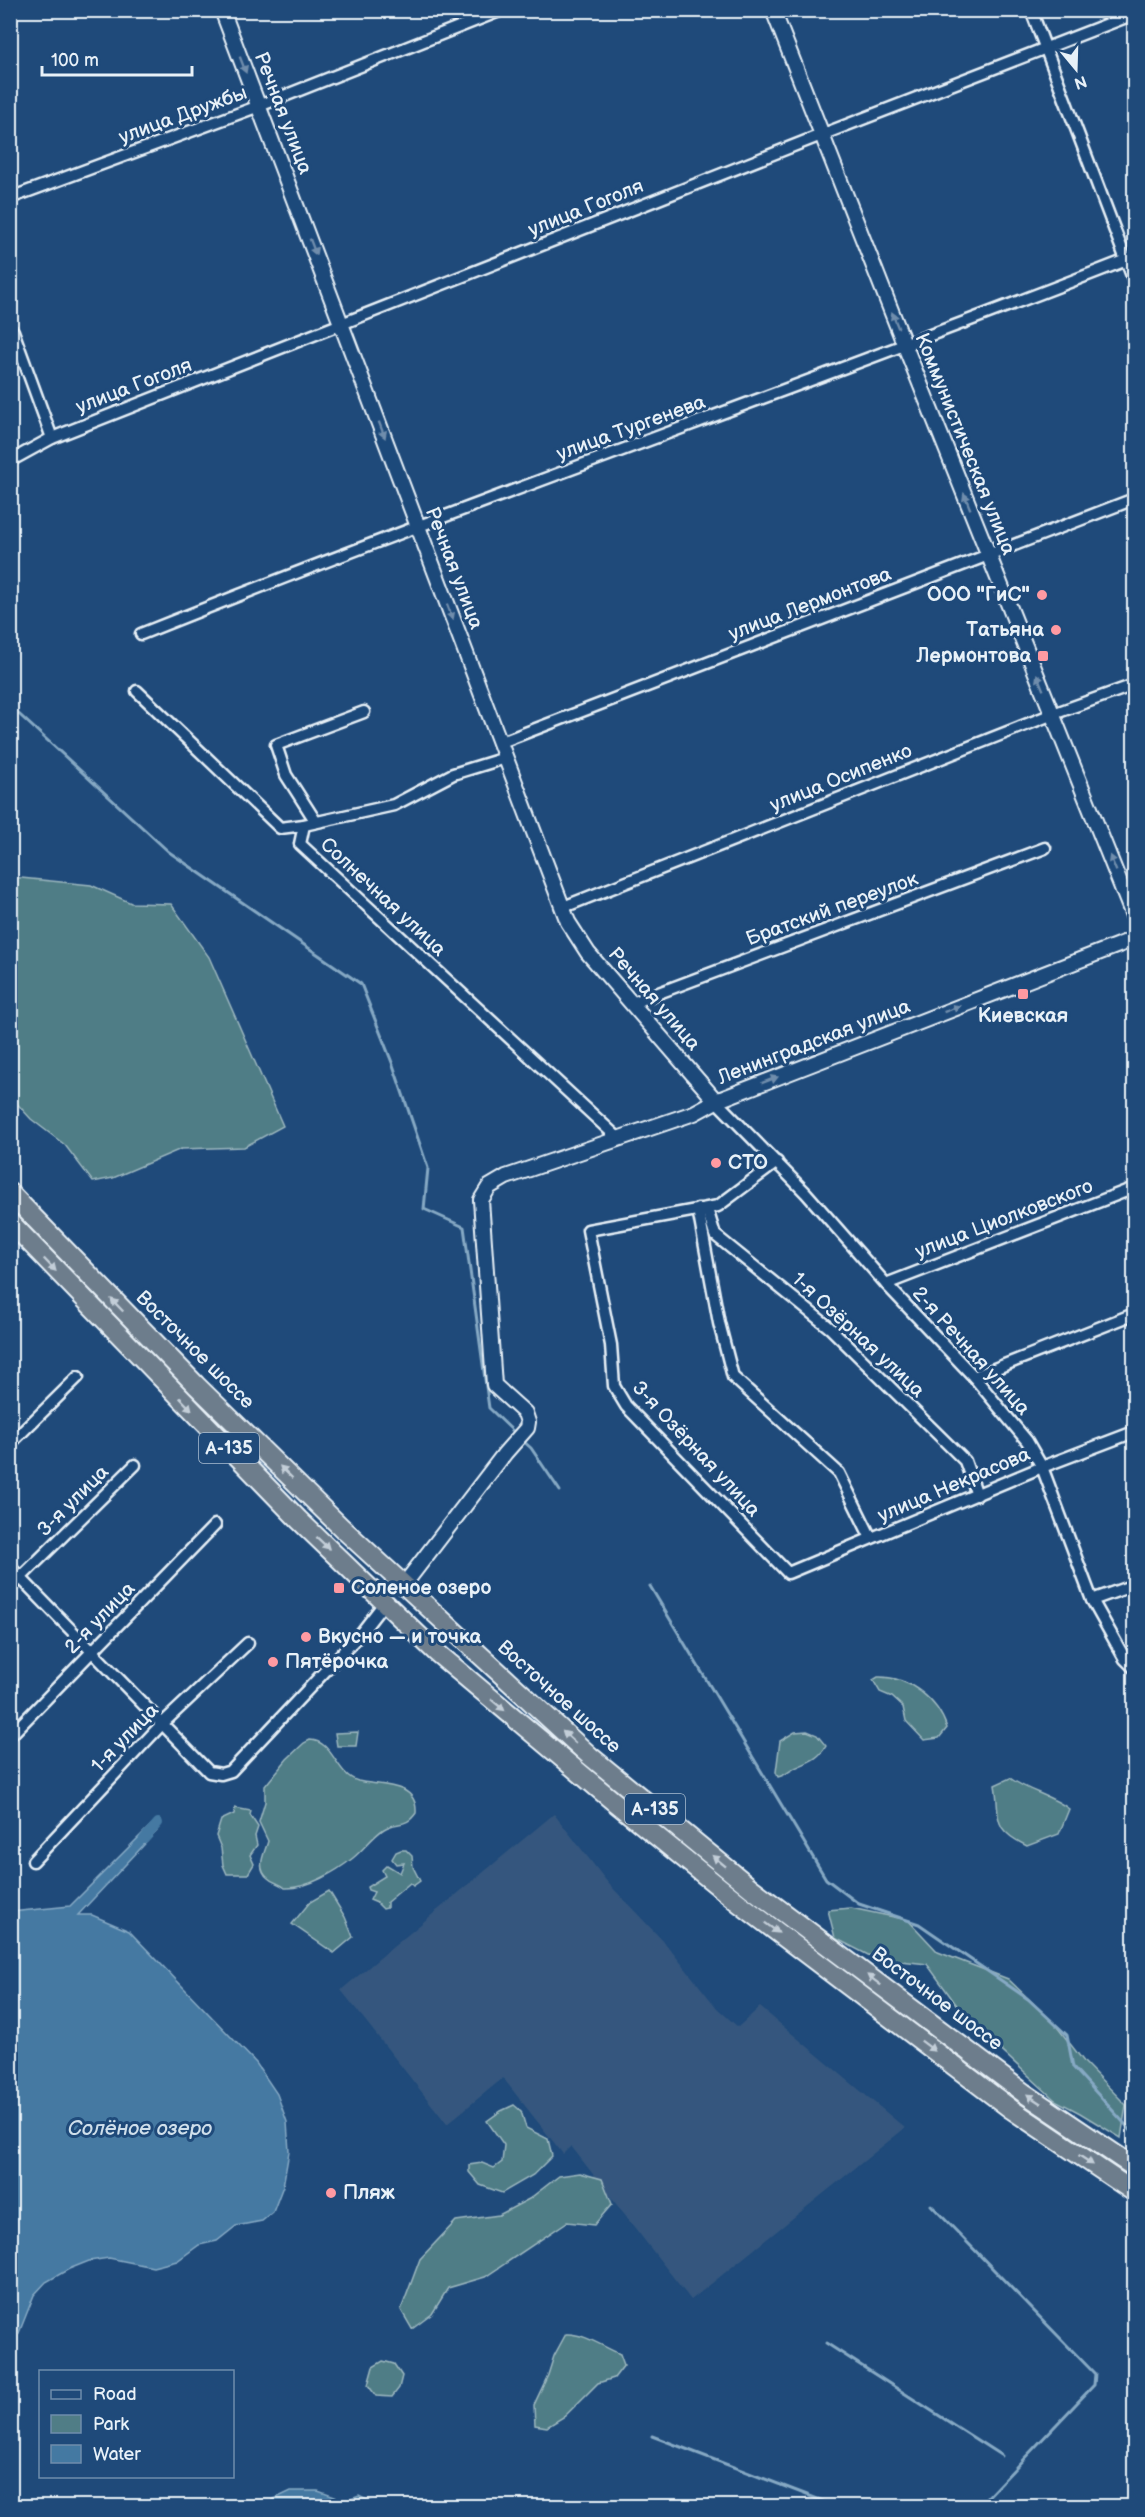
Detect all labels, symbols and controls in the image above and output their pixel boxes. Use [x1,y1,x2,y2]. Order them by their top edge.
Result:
scale bar [42,39,192,77]
north arrow [1046,39,1106,99]
street label: Речная улица [249,48,317,178]
text: 100 m [51,50,99,71]
one-way arrow [239,56,249,74]
text: N [1072,71,1089,93]
street label: улица Дружбы [116,81,250,149]
street label: улица Гоголя [525,174,647,242]
one-way arrow [309,238,318,256]
one-way arrow [889,311,899,329]
street label: Коммунистическая улица [909,330,1021,558]
street label: улица Гоголя [73,353,195,419]
street label: улица Тургенева [553,390,709,466]
one-way arrow [377,421,387,439]
one-way arrow [962,492,972,510]
street label: Речная улица [420,503,488,633]
street label: улица Лермонтова [725,562,895,646]
place label: ООО "ГиС" [927,583,1030,607]
marker: ООО "ГиС" [1035,588,1049,602]
one-way arrow [446,603,455,621]
place label: Татьяна [966,618,1044,642]
marker: Татьяна [1049,623,1063,637]
place label: Лермонтова [916,644,1031,668]
marker: Лермонтова [1036,649,1050,663]
one-way arrow [1035,673,1045,691]
street label: улица Осипенко [767,739,915,817]
street label: Солнечная улица [315,833,451,961]
one-way arrow [1108,854,1118,872]
street label: Братский переулок [743,867,922,951]
street label: Речная улица [603,942,706,1056]
marker: Киевская [1016,987,1030,1001]
street label: Ленинградская улица [713,994,914,1090]
one-way arrow [943,1004,961,1014]
place label: Киевская [978,1004,1068,1028]
one-way arrow [762,1075,780,1085]
place label: СТО [728,1151,768,1175]
marker: СТО [709,1156,723,1170]
street label: улица Циолковского [912,1174,1096,1264]
one-way arrow [43,1257,57,1271]
street label: 1-я Озёрная улица [787,1267,930,1403]
street label: 2-я Речная улица [907,1282,1035,1420]
street label: Восточное шоссе [131,1286,259,1414]
one-way arrow [111,1298,124,1313]
street label: 3-я Озёрная улица [627,1376,765,1522]
one-way arrow [179,1397,193,1412]
road number: А-135 [199,1433,259,1463]
street label: улица Некрасова [874,1442,1034,1528]
street label: 3-я улица [32,1460,114,1542]
one-way arrow [279,1465,293,1479]
one-way arrow [316,1536,331,1550]
place label: Соленое озеро [351,1576,491,1600]
street label: 2-я улица [60,1577,140,1659]
marker: Соленое озеро [332,1581,346,1595]
place label: Вкусно — и точка [318,1625,482,1649]
marker: Вкусно — и точка [299,1630,313,1644]
street label: Восточное шоссе [492,1635,626,1759]
place label: Пятёрочка [285,1650,388,1674]
marker: Пятёрочка [266,1655,280,1669]
street label: 1-я улица [86,1698,164,1778]
one-way arrow [490,1698,506,1711]
one-way arrow [562,1731,577,1744]
road number: А-135 [625,1794,685,1824]
one-way arrow [711,1855,727,1868]
one-way arrow [765,1922,780,1934]
street label: Восточное шоссе [867,1942,1007,2056]
one-way arrow [867,1974,883,1986]
one-way arrow [920,2040,936,2052]
one-way arrow [1026,2093,1042,2105]
water label: Солёное озеро [68,2116,212,2141]
one-way arrow [1078,2154,1094,2166]
place label: Пляж [343,2181,396,2205]
marker: Пляж [324,2186,338,2200]
legend [39,2370,234,2478]
text: Road [93,2384,137,2405]
text: Park [93,2414,129,2435]
text: Water [93,2444,141,2465]

